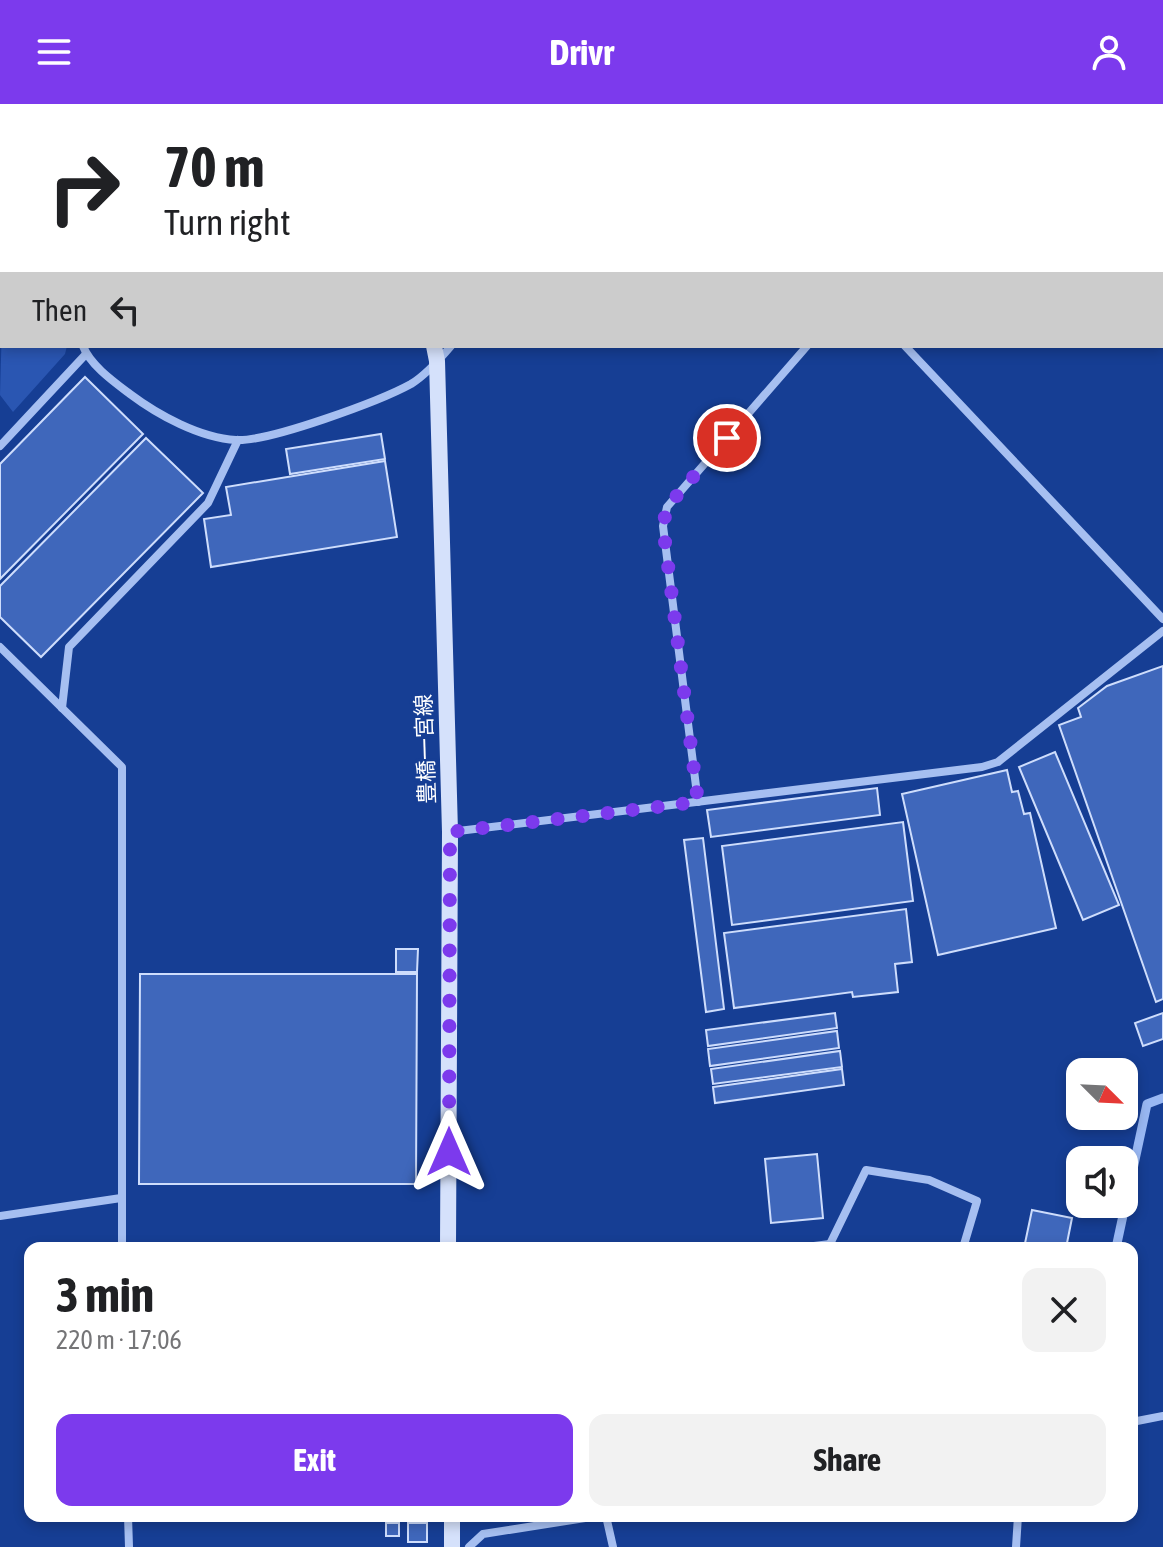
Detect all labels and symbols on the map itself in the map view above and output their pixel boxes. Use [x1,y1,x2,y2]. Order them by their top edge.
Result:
pin [693,404,761,472]
street label: 豊橋一宮線 [410,694,440,804]
north arrow [1066,1058,1138,1130]
position arrow [407,1110,491,1194]

